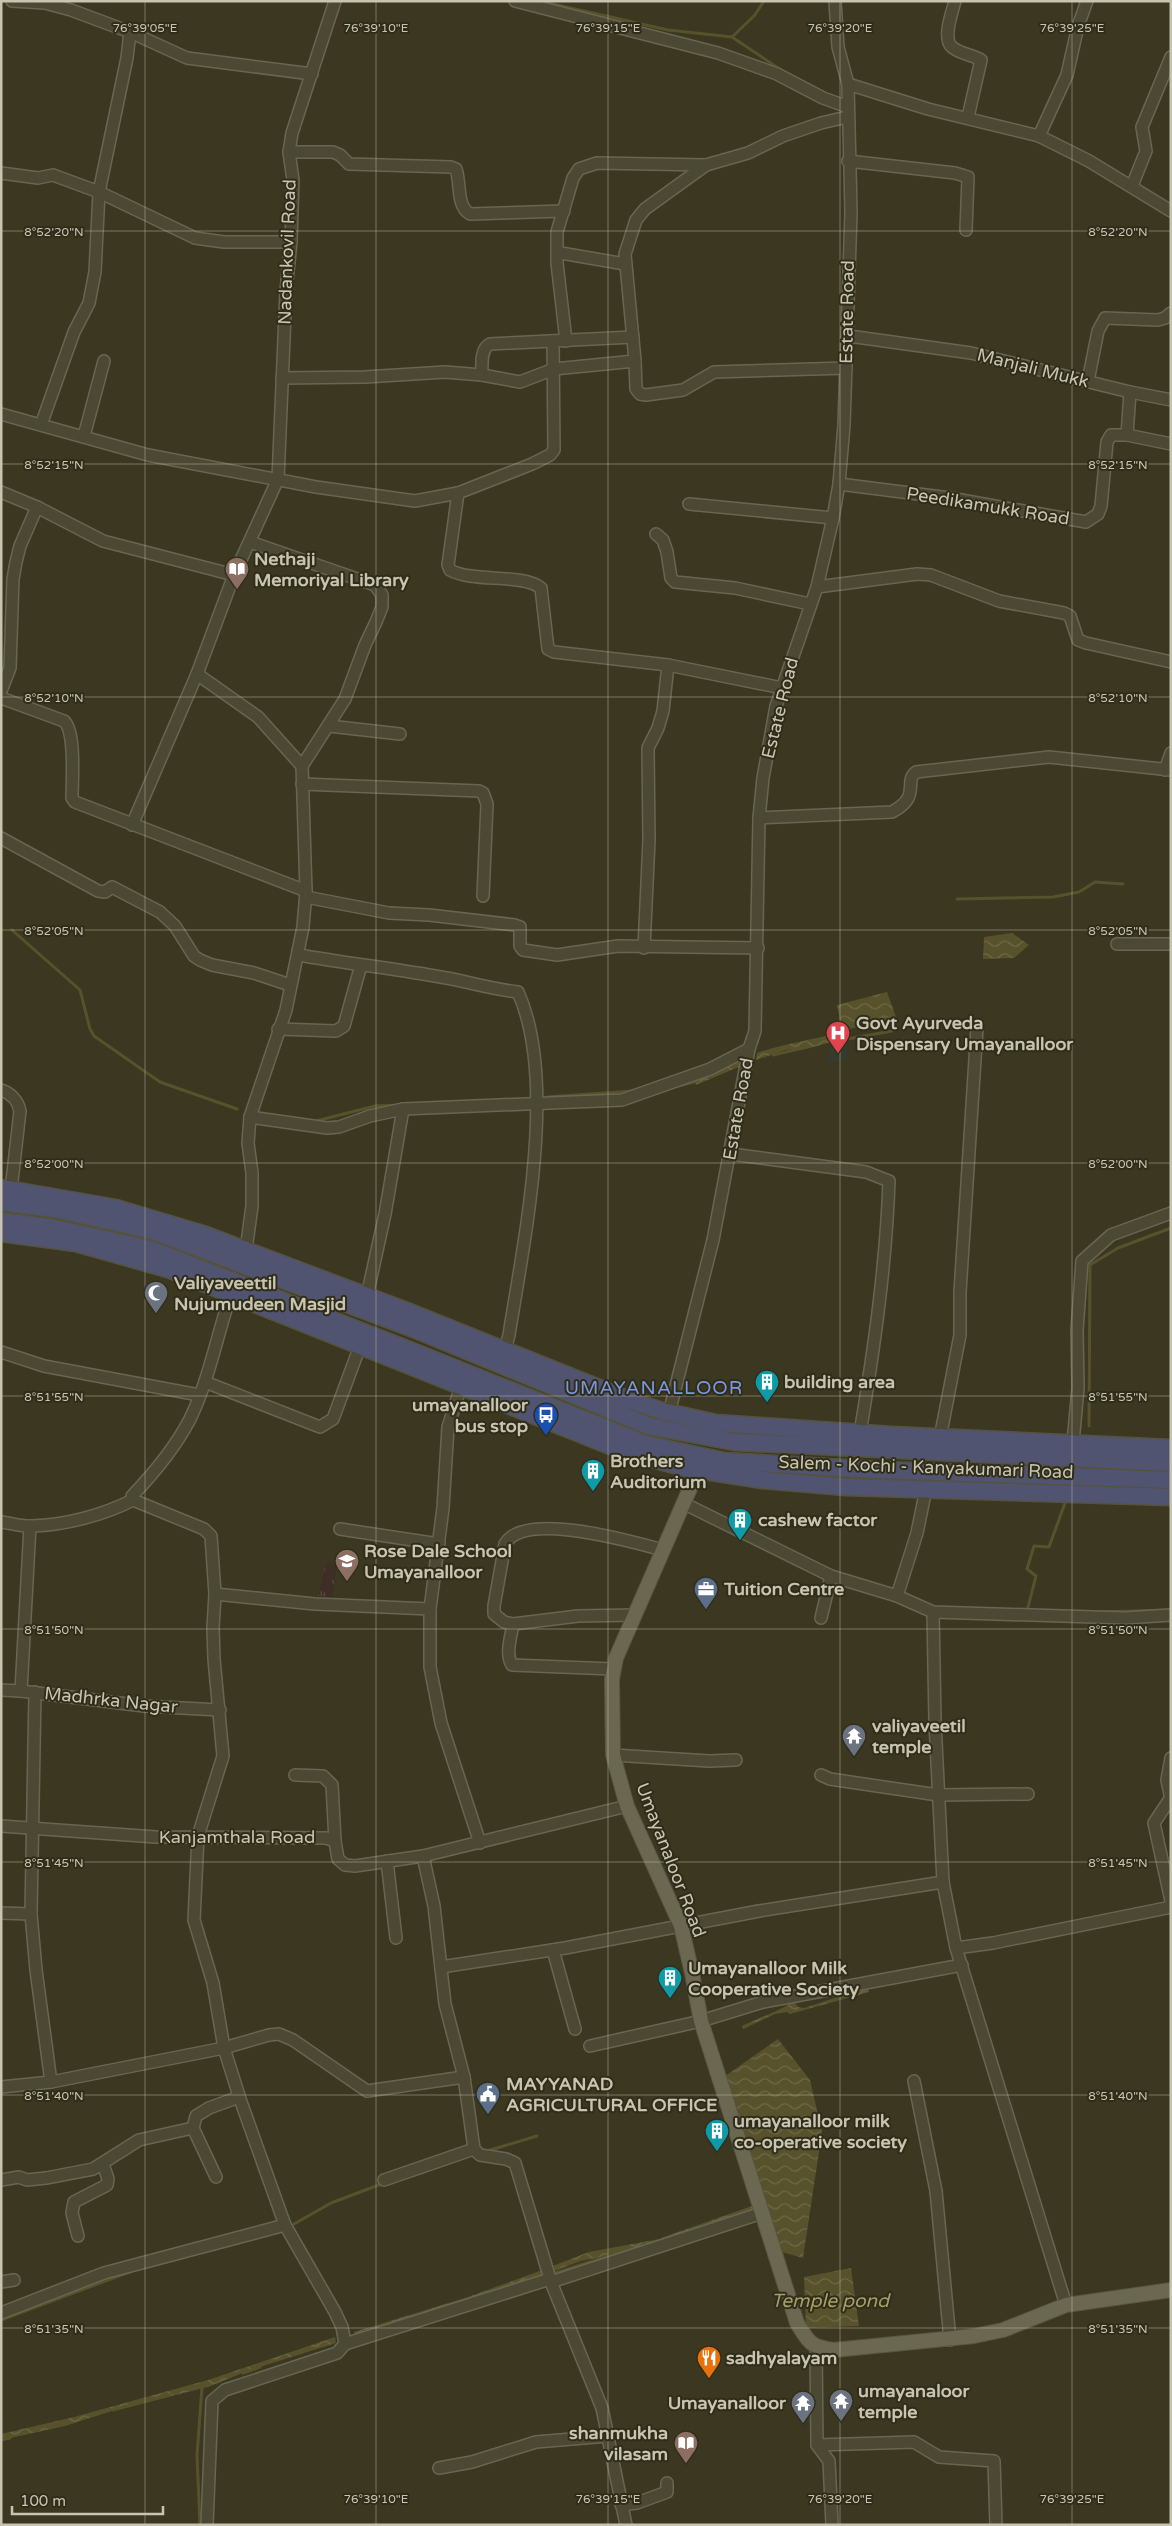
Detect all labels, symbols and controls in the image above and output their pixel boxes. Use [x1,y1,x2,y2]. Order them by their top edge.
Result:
text: 76°39'05"E [113,21,178,35]
text: 76°39'10"E [344,21,409,35]
text: 76°39'15"E [576,21,641,35]
text: 76°39'20"E [808,21,873,35]
text: 76°39'25"E [1040,21,1105,35]
street label: Nadankovil Road [273,179,301,325]
text: 8°52'20"N [24,225,84,239]
text: 8°52'20"N [1088,225,1148,239]
street label: Estate Road [835,260,859,364]
street label: Manjali Mukk [975,343,1091,393]
text: 8°52'15"N [24,458,84,472]
text: 8°52'15"N [1088,458,1148,472]
street label: Peedikamukk Road [905,482,1071,530]
place label: Nethaji Memoriyal Library [254,548,409,591]
library icon: Nethaji Memoriyal Library [224,556,250,590]
street label: Estate Road [757,655,803,761]
text: 8°52'10"N [24,691,84,705]
text: 8°52'10"N [1088,691,1148,705]
text: 8°52'05"N [24,924,84,938]
text: 8°52'05"N [1088,924,1148,938]
place label: Govt Ayurveda Dispensary Umayanalloor [856,1012,1074,1055]
hospital icon: Govt Ayurveda Dispensary Umayanalloor [825,1020,851,1054]
street label: Estate Road [718,1056,758,1162]
text: 8°52'00"N [24,1157,84,1171]
text: 8°52'00"N [1088,1157,1148,1171]
place label: Valiyaveettil Nujumudeen Masjid [174,1272,346,1315]
mosque icon: Valiyaveettil Nujumudeen Masjid [143,1280,169,1314]
building icon: building area [754,1369,780,1403]
place label: building area [784,1371,895,1393]
district label: UMAYANALLOOR [565,1377,743,1399]
text: 8°51'55"N [24,1390,84,1404]
text: 8°51'55"N [1088,1390,1148,1404]
place label: umayanalloor bus stop [412,1394,529,1437]
bus stop icon: umayanalloor bus stop [533,1402,559,1436]
place label: Brothers Auditorium [610,1450,707,1493]
street label: Salem - Kochi - Kanyakumari Road [778,1451,1074,1483]
building icon: Brothers Auditorium [580,1458,606,1492]
building icon: cashew factor [727,1507,753,1541]
place label: cashew factor [758,1509,878,1531]
place label: Rose Dale School Umayanalloor [364,1540,512,1583]
school or university icon: Rose Dale School Umayanalloor [334,1548,360,1582]
office icon: Tuition Centre [693,1576,719,1610]
place label: Tuition Centre [723,1578,844,1600]
text: 8°51'50"N [24,1623,84,1637]
text: 8°51'50"N [1088,1623,1148,1637]
street label: Madhrka Nagar [43,1682,179,1718]
place label: valiyaveetil temple [872,1715,966,1758]
temple icon: valiyaveetil temple [841,1723,867,1757]
street label: Umayanaloor Road [631,1780,711,1940]
street label: Kanjamthala Road [159,1826,315,1848]
text: 8°51'45"N [24,1856,84,1870]
text: 8°51'45"N [1088,1856,1148,1870]
place label: Umayanalloor Milk Cooperative Society [688,1957,859,2000]
building icon: Umayanalloor Milk Cooperative Society [657,1965,683,1999]
place label: MAYYANAD AGRICULTURAL OFFICE [506,2073,718,2116]
public building icon: MAYYANAD AGRICULTURAL OFFICE [475,2081,501,2115]
text: 8°51'40"N [24,2089,84,2103]
text: 8°51'40"N [1088,2089,1148,2103]
place label: umayanalloor milk co-operative society [734,2110,907,2153]
building icon: umayanalloor milk co-operative society [704,2118,730,2152]
water label: Temple pond [771,2290,891,2312]
text: 8°51'35"N [24,2322,84,2336]
text: 8°51'35"N [1088,2322,1148,2336]
restaurant icon: sadhyalayam [696,2345,722,2379]
place label: sadhyalayam [726,2347,837,2369]
place label: umayanaloor temple [858,2380,971,2423]
temple icon: umayanaloor temple [828,2388,854,2422]
temple icon: Umayanalloor [790,2390,816,2424]
place label: Umayanalloor [668,2392,787,2414]
place label: shanmukha vilasam [569,2422,668,2465]
library icon: shanmukha vilasam [673,2430,699,2464]
scale bar [12,2484,164,2516]
text: 100 m [20,2492,66,2510]
text: 76°39'10"E [344,2492,409,2506]
text: 76°39'15"E [576,2492,641,2506]
text: 76°39'20"E [808,2492,873,2506]
text: 76°39'25"E [1040,2492,1105,2506]

